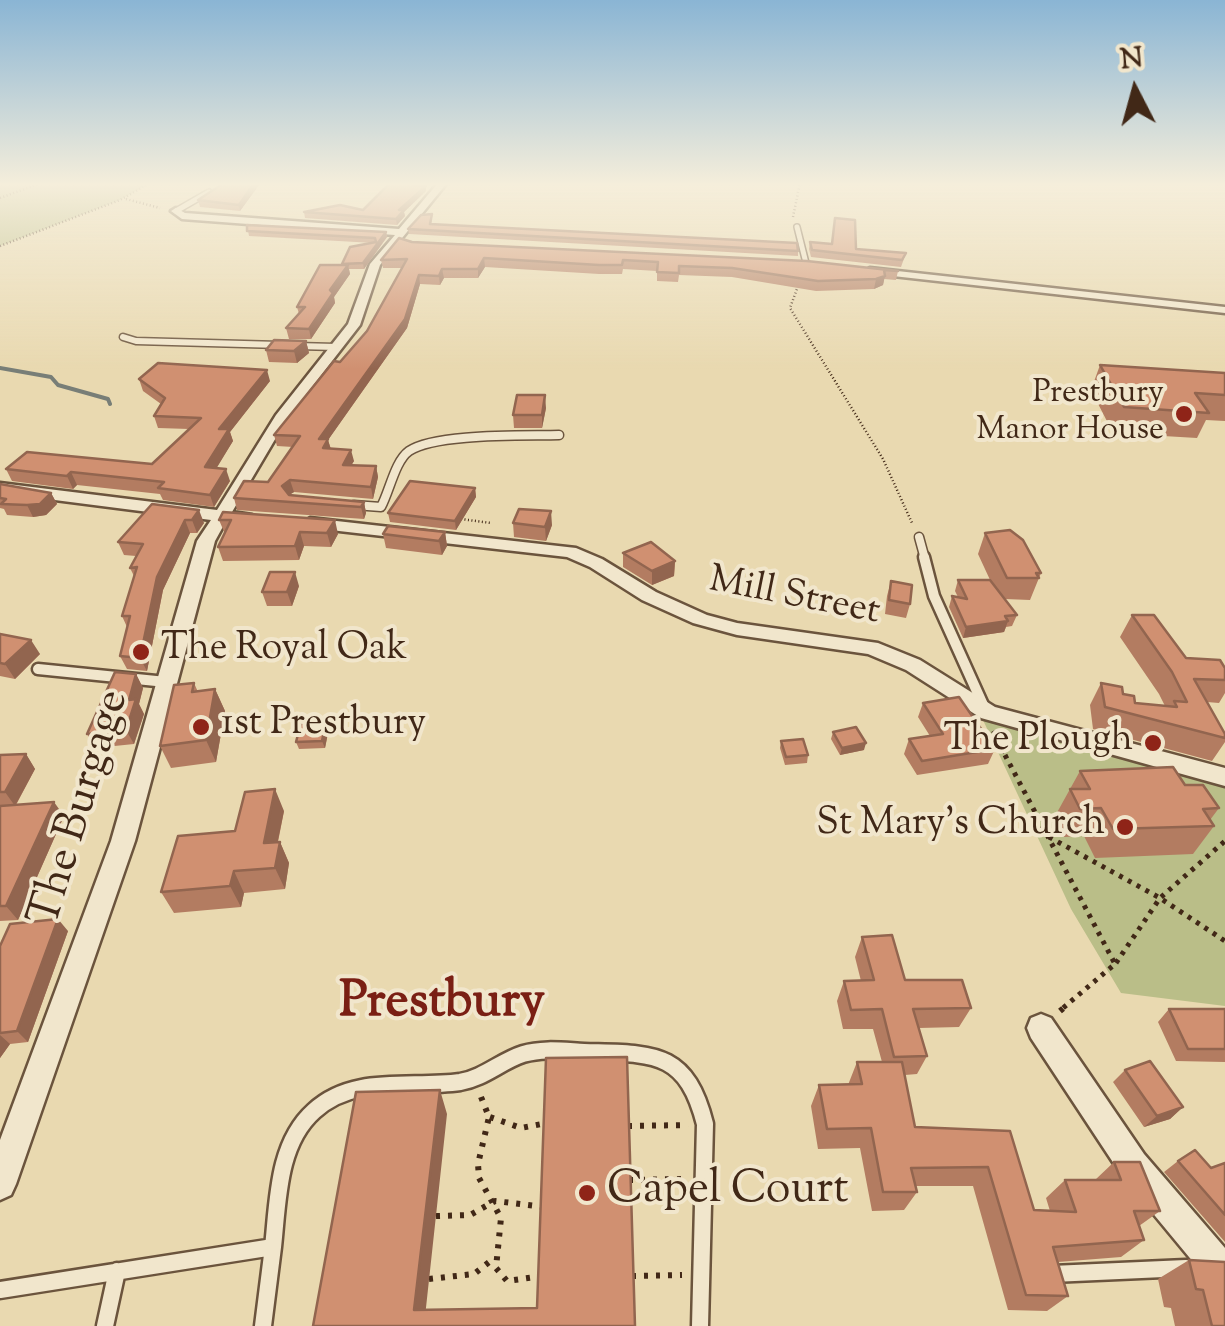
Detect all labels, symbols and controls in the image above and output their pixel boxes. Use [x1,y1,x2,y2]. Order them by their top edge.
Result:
text: N [1119,39,1145,81]
north arrow [1085,40,1185,140]
place label: Prestbury Manor House [976,377,1164,452]
marker: Prestbury Manor House [1173,403,1195,425]
street label: Mill Street [705,560,883,638]
place label: The Royal Oak [161,629,407,675]
marker: The Royal Oak [130,641,152,663]
street label: The Burgage [21,684,145,934]
place label: 1st Prestbury [221,704,426,750]
marker: 1st Prestbury [190,716,212,738]
place label: The Plough [943,720,1133,766]
marker: The Plough [1142,732,1164,754]
place label: St Mary's Church [816,804,1105,850]
marker: St Mary's Church [1114,816,1136,838]
district label: Prestbury [339,977,545,1037]
place label: Capel Court [607,1166,849,1220]
marker: Capel Court [576,1182,598,1204]

